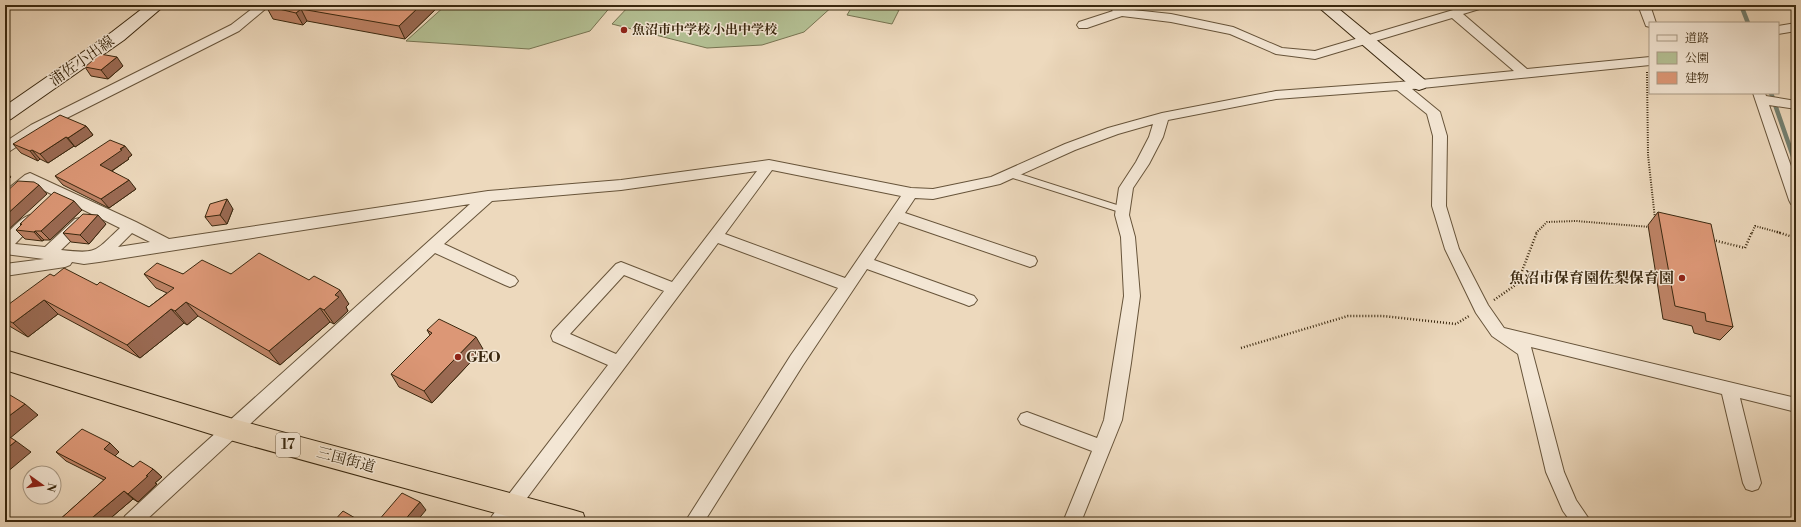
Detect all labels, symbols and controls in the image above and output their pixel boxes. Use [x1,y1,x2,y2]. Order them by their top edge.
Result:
place label: 魚沼市中学校 小出中学校 [632,22,778,38]
legend [1649,22,1779,94]
marker: 魚沼市中学校 小出中学校 [619,25,629,35]
text: 道路 [1685,31,1709,46]
street label: 浦佐小出線 [46,32,118,90]
text: 公園 [1685,51,1709,66]
text: 建物 [1685,71,1709,86]
place label: 魚沼市保育園佐梨保育園 [1509,269,1674,288]
marker: 魚沼市保育園佐梨保育園 [1677,273,1687,283]
place label: GEO [466,348,501,367]
marker: GEO [453,352,463,362]
road number: 17 [276,433,300,457]
street label: 三国街道 [315,443,377,477]
north arrow [22,465,62,505]
text: N [43,481,59,493]

